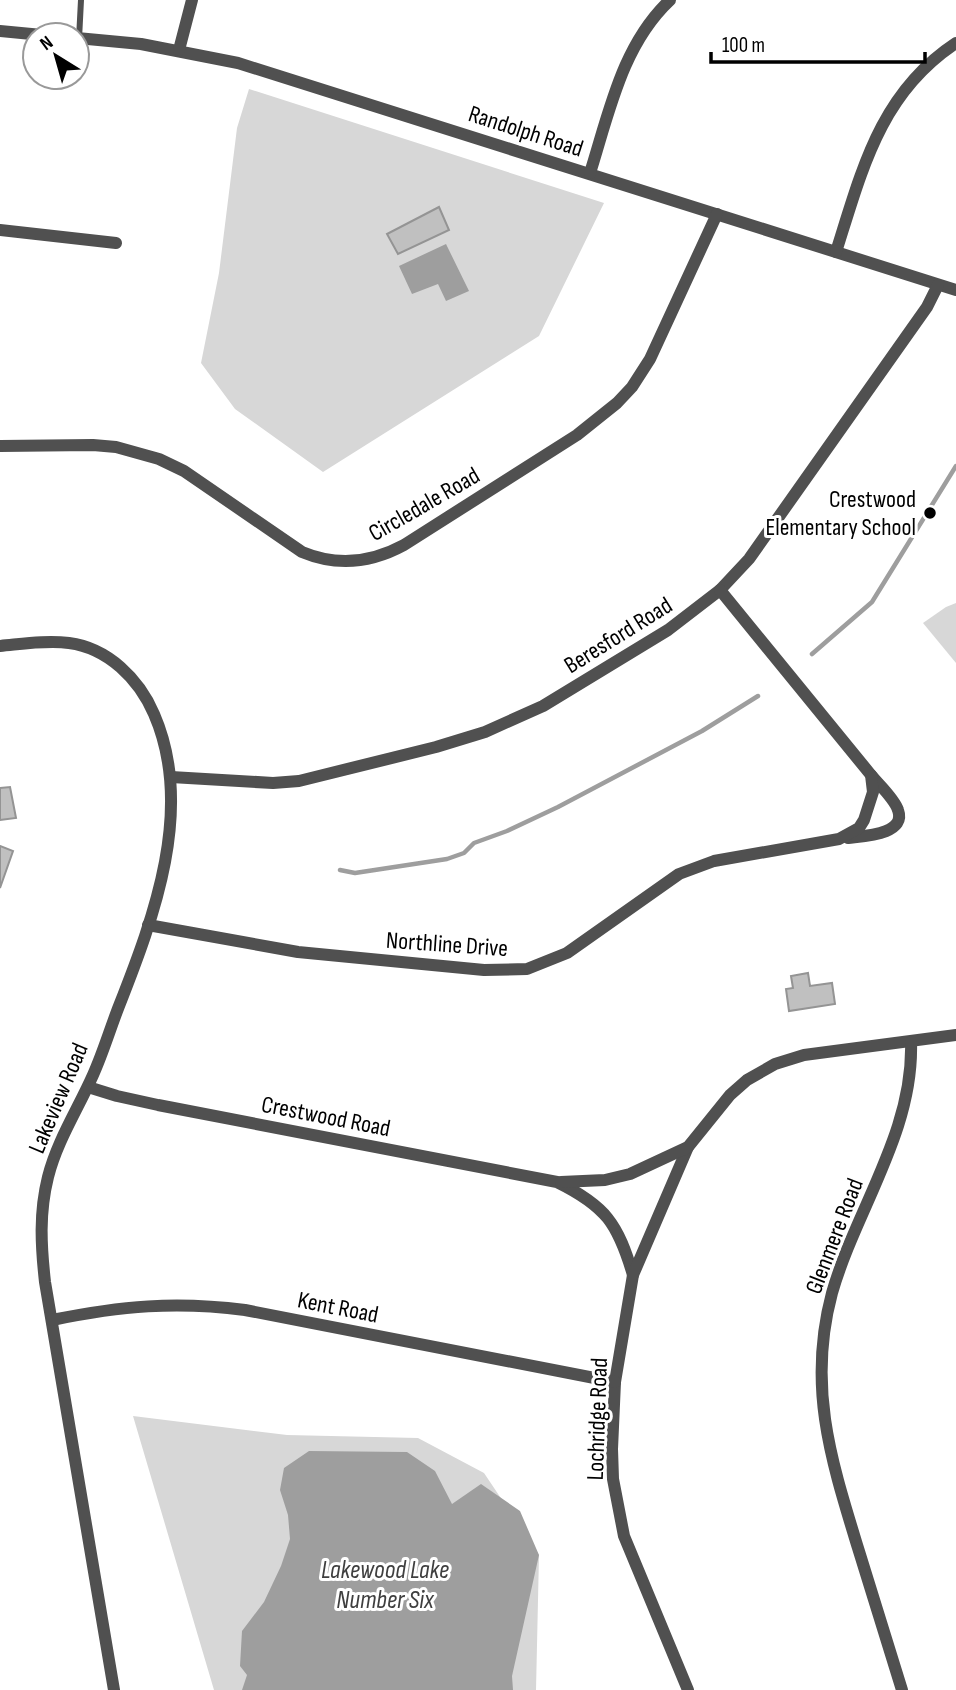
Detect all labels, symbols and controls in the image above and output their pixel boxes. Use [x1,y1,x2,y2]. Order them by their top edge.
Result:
north arrow [21,21,91,91]
scale bar [711,21,925,65]
text: N [36,31,58,56]
text: 100 m [722,33,765,58]
street label: Randolph Road [465,99,587,164]
street label: Circledale Road [364,461,485,548]
place label: Crestwood Elementary School [765,485,916,542]
marker: Crestwood Elementary School [922,505,938,521]
street label: Beresford Road [559,591,678,680]
street label: Northline Drive [385,926,509,963]
street label: Lakeview Road [22,1039,95,1158]
street label: Crestwood Road [259,1090,393,1143]
street label: Glenmere Road [799,1174,870,1298]
street label: Kent Road [295,1285,381,1330]
street label: Lochridge Road [581,1357,614,1481]
water label: Lakewood Lake Number Six [321,1555,449,1616]

